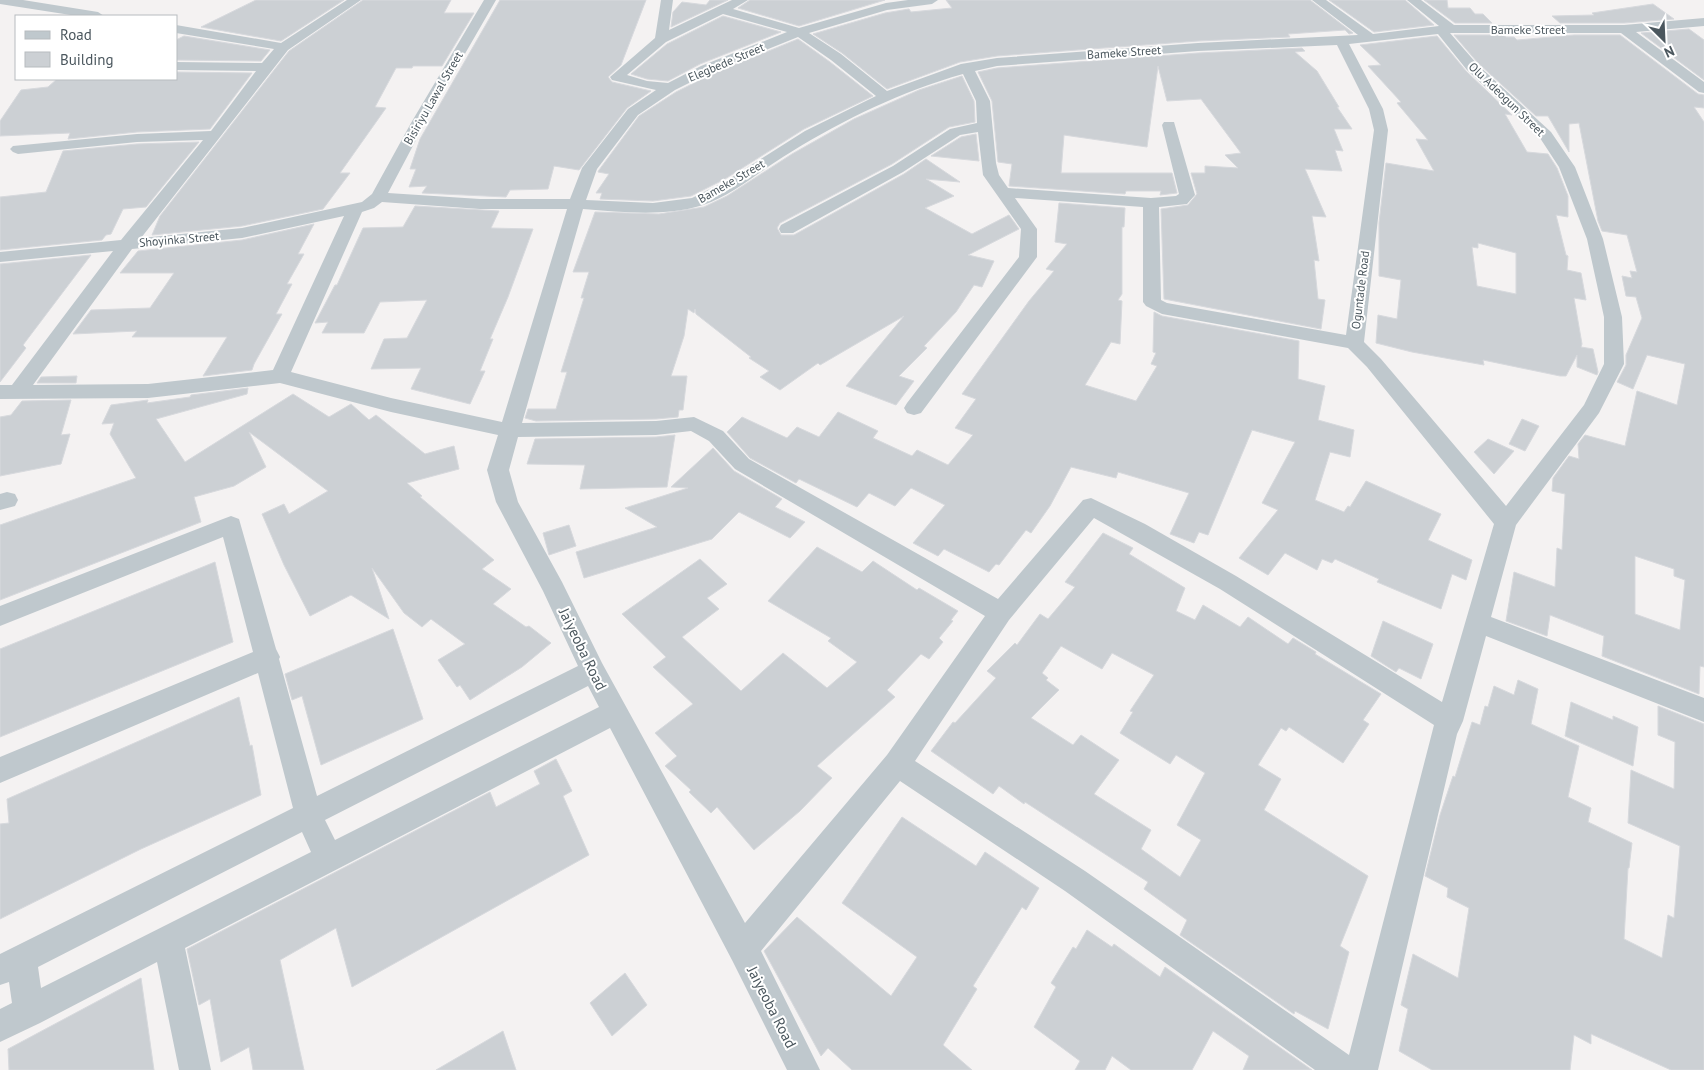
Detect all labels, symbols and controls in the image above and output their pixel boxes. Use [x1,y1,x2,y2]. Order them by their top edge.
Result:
legend [15,15,178,80]
north arrow [1639,15,1689,65]
street label: Bameke Street [1491,22,1565,37]
text: Road [60,25,92,44]
street label: Elegbede Street [686,39,766,85]
street label: Bameke Street [1086,42,1162,62]
text: N [1661,42,1677,62]
street label: Bisiriyu Lawal Street [400,49,466,147]
text: Building [60,50,114,69]
street label: Olu Adeogun Street [1466,59,1548,139]
street label: Bameke Street [695,156,767,206]
street label: Shoyinka Street [138,228,220,250]
street label: Oguntade Road [1348,250,1372,330]
street label: Jaiyeoba Road [554,604,611,693]
street label: Jaiyeoba Road [743,962,801,1051]

